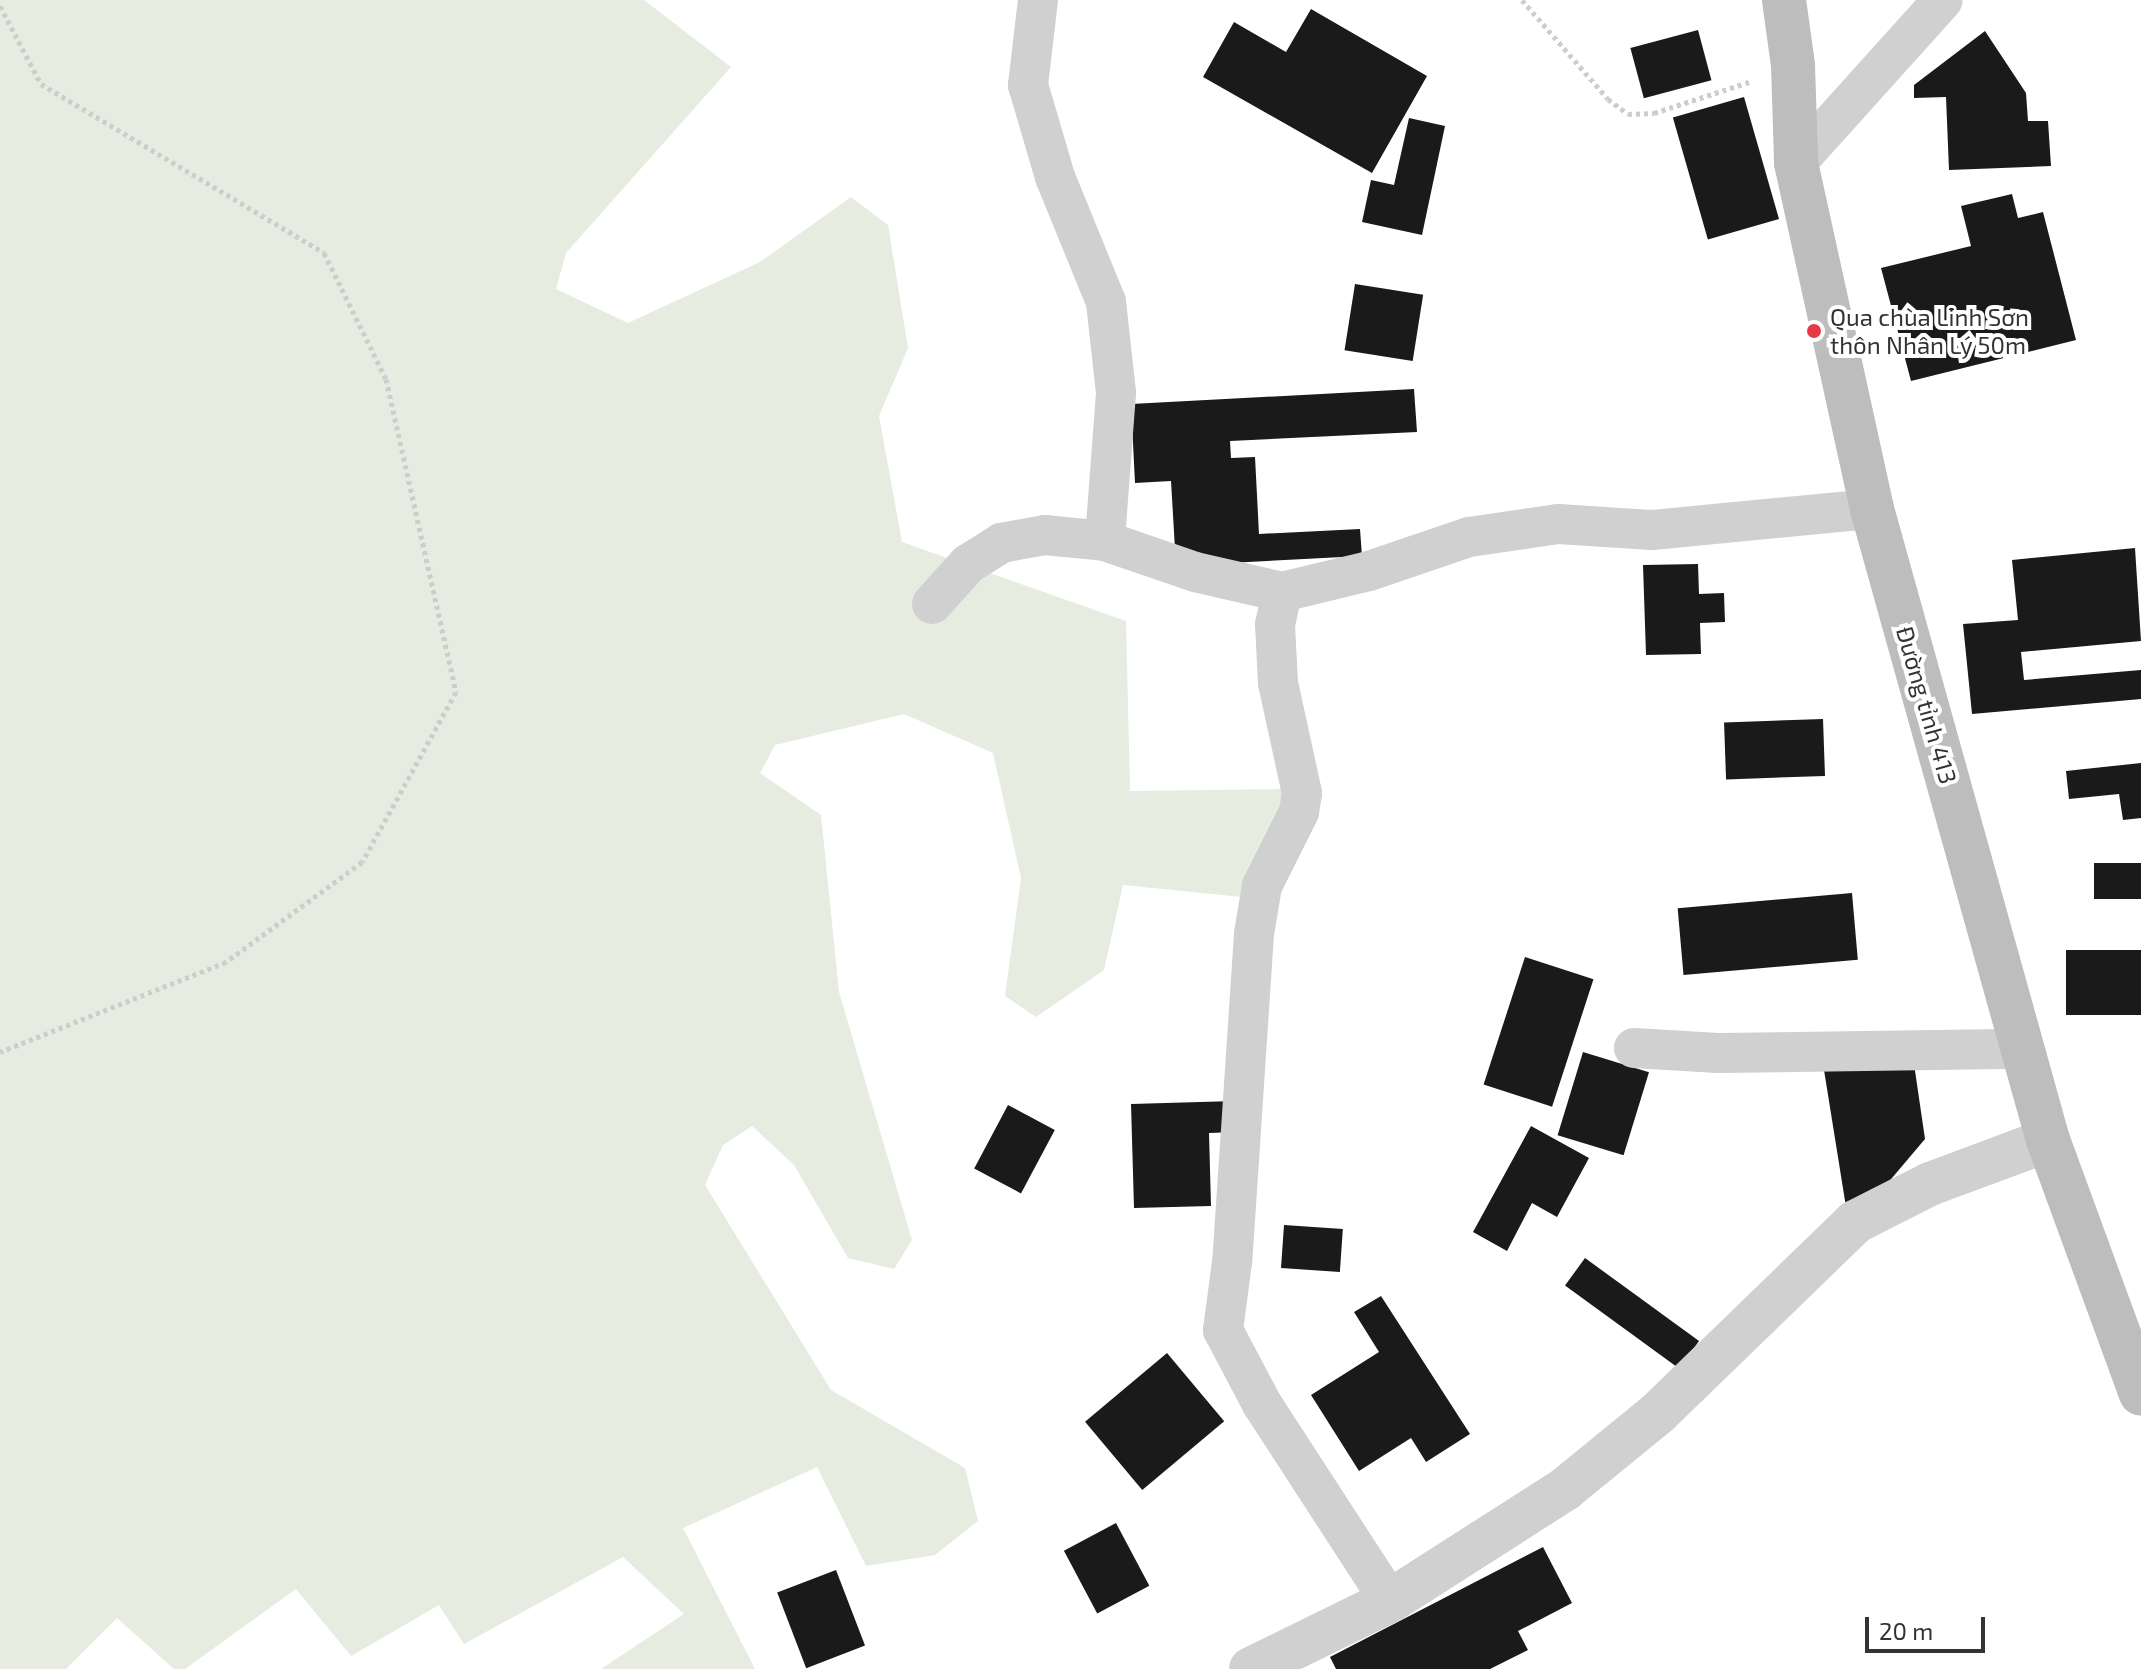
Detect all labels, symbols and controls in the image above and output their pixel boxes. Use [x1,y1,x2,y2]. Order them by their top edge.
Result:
place label: Qua chùa Linh Sơn thôn Nhân Lý 50m [1830,303,2029,359]
marker: Qua chùa Linh Sơn thôn Nhân Lý 50m [1805,322,1823,340]
street label: Đường tỉnh 413 [1891,623,1963,787]
scale bar [1869,1601,1989,1651]
text: 20 m [1879,1616,1933,1645]

